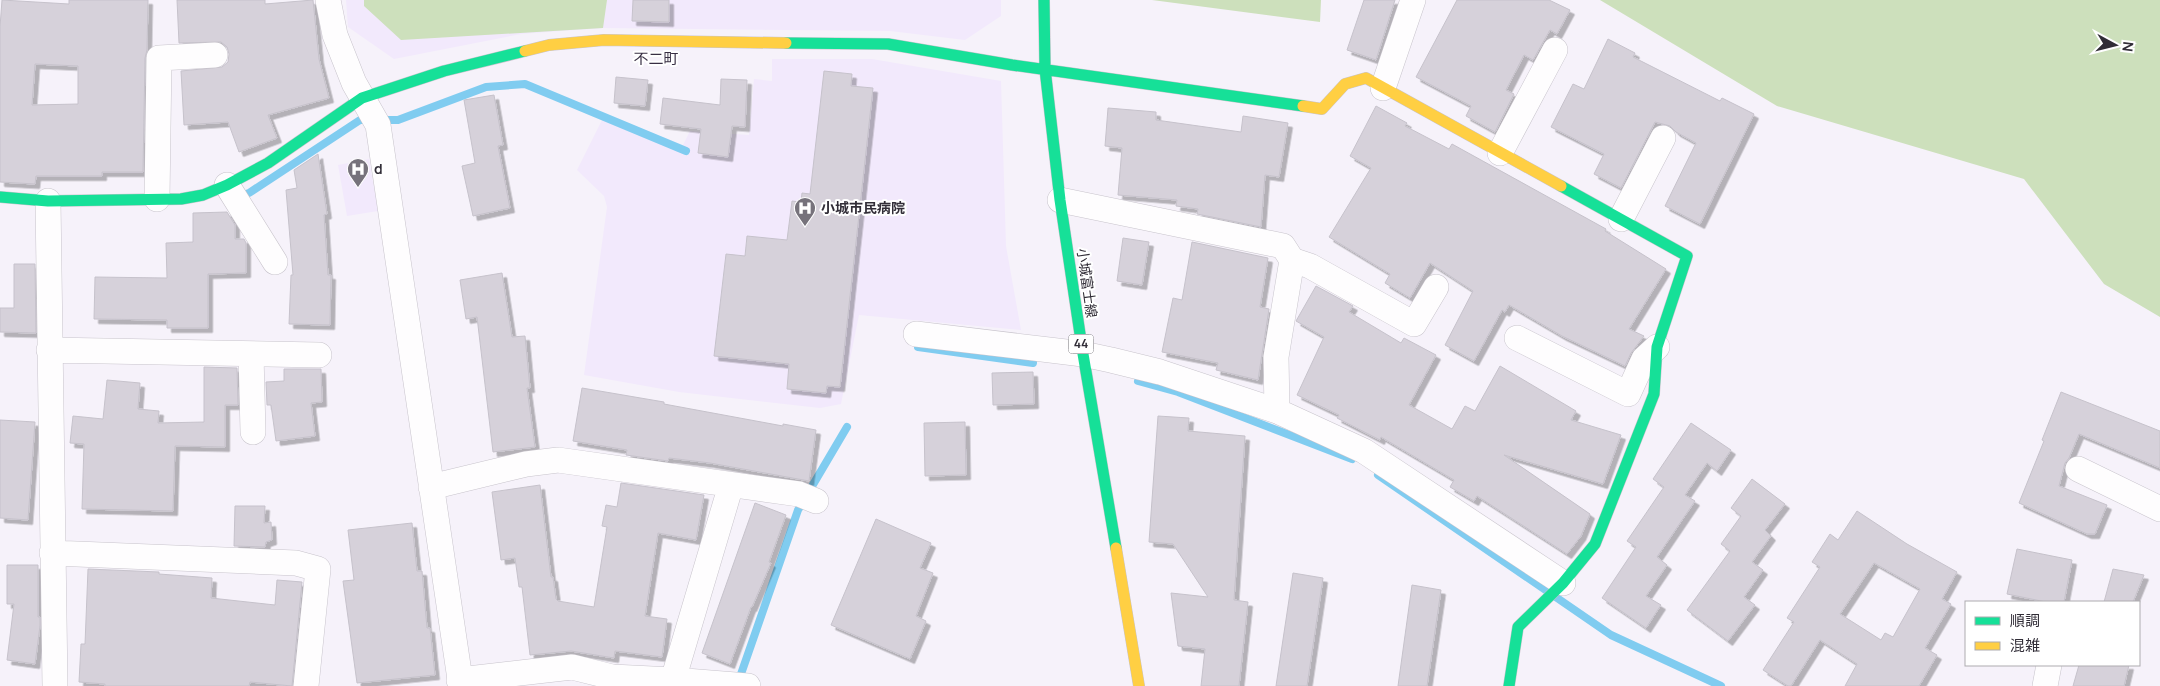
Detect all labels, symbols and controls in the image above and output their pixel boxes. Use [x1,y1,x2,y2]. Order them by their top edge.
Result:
north arrow [2090,20,2140,70]
text: N [2118,40,2138,53]
district label: 不二町 [633,48,679,69]
hospital icon: d [346,157,370,188]
place label: d [374,159,383,178]
hospital icon: 小城市民病院 [793,196,817,227]
place label: 小城市民病院 [821,198,905,217]
street label: 小城富士線 [1073,247,1102,319]
road number: 44 [1068,334,1094,354]
legend [1965,601,2140,666]
text: 順調 [2010,610,2040,631]
text: 混雑 [2010,635,2040,656]

